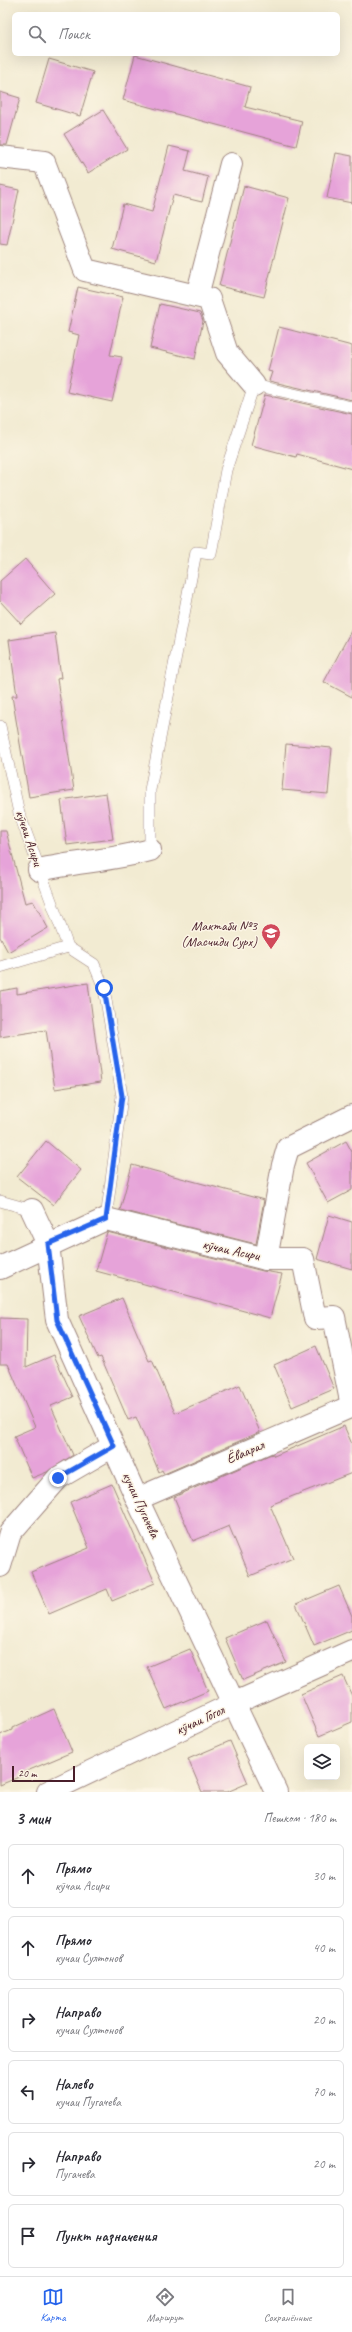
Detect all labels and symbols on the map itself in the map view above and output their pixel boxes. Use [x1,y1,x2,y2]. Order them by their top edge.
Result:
street label: кӯчаи Асири [12,808,47,869]
place label: Мактаби №3 (Масчиди Сурх) [181,917,259,950]
school or university icon: Мактаби №3 (Масчиди Сурх) [260,922,282,950]
route start [95,979,113,997]
street label: кӯчаи Асири [201,1236,262,1265]
street label: Ёваарал [224,1436,268,1467]
route end [49,1469,67,1487]
street label: кучаи Пугачева [118,1469,164,1542]
street label: кӯчаи Гогол [173,1701,228,1739]
scale bar [12,1764,75,1783]

